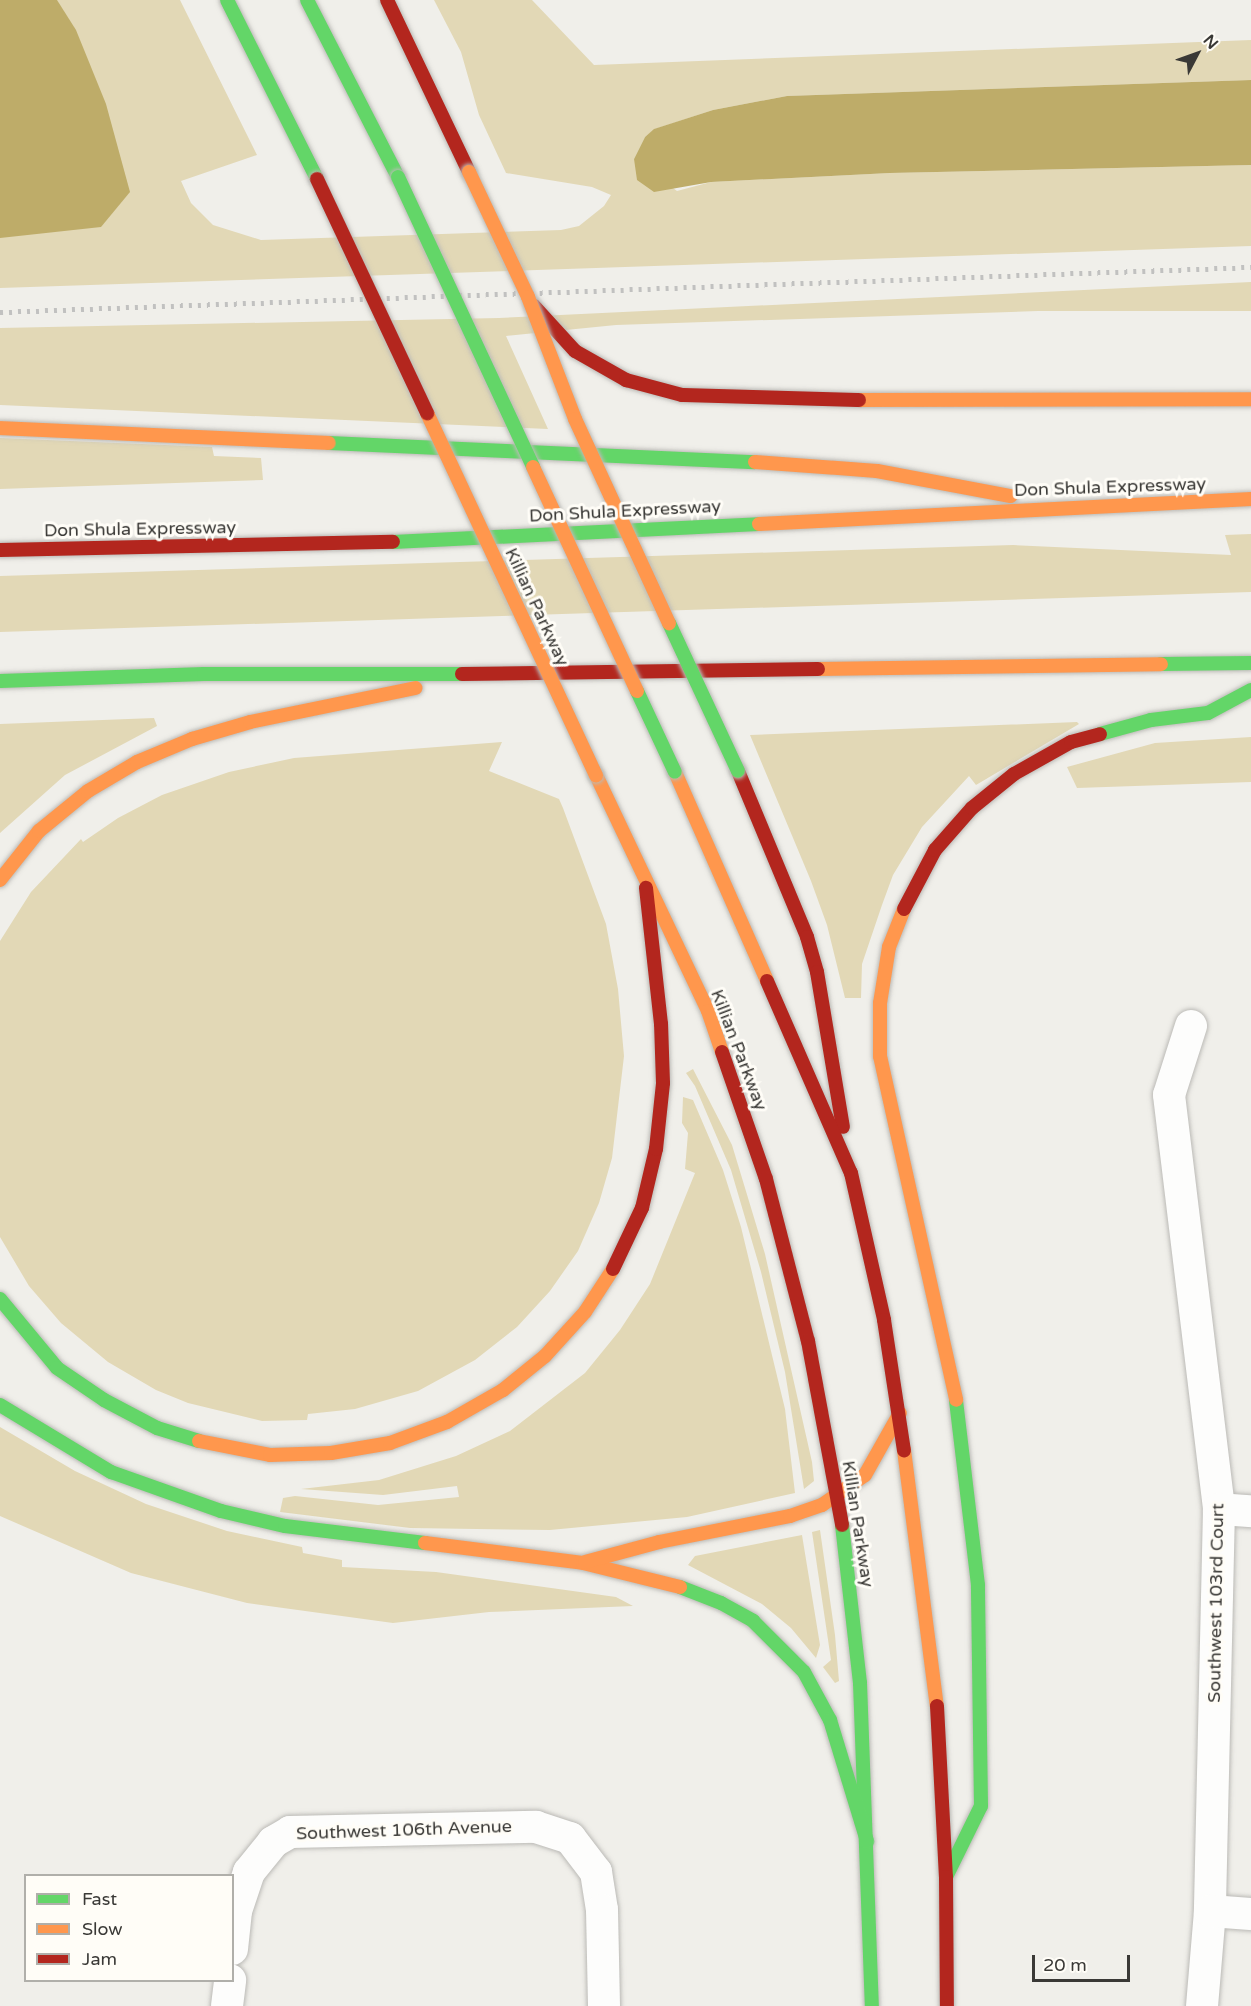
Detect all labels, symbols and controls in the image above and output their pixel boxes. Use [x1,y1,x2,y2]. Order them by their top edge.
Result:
north arrow [1167,24,1227,84]
text: N [1199,31,1222,54]
street label: Don Shula Expressway [1014,473,1206,501]
street label: Don Shula Expressway [528,495,722,527]
street label: Don Shula Expressway [44,517,236,541]
street label: Killian Parkway [500,544,574,670]
street label: Killian Parkway [706,986,772,1114]
street label: Killian Parkway [837,1459,879,1589]
street label: Southwest 103rd Court [1203,1503,1229,1703]
street label: Southwest 106th Avenue [296,1815,512,1845]
legend [24,1874,234,1982]
text: Fast [82,1888,117,1910]
text: Slow [82,1918,123,1940]
scale bar [1035,1943,1132,1981]
text: Jam [82,1948,117,1970]
text: 20 m [1043,1954,1087,1976]

